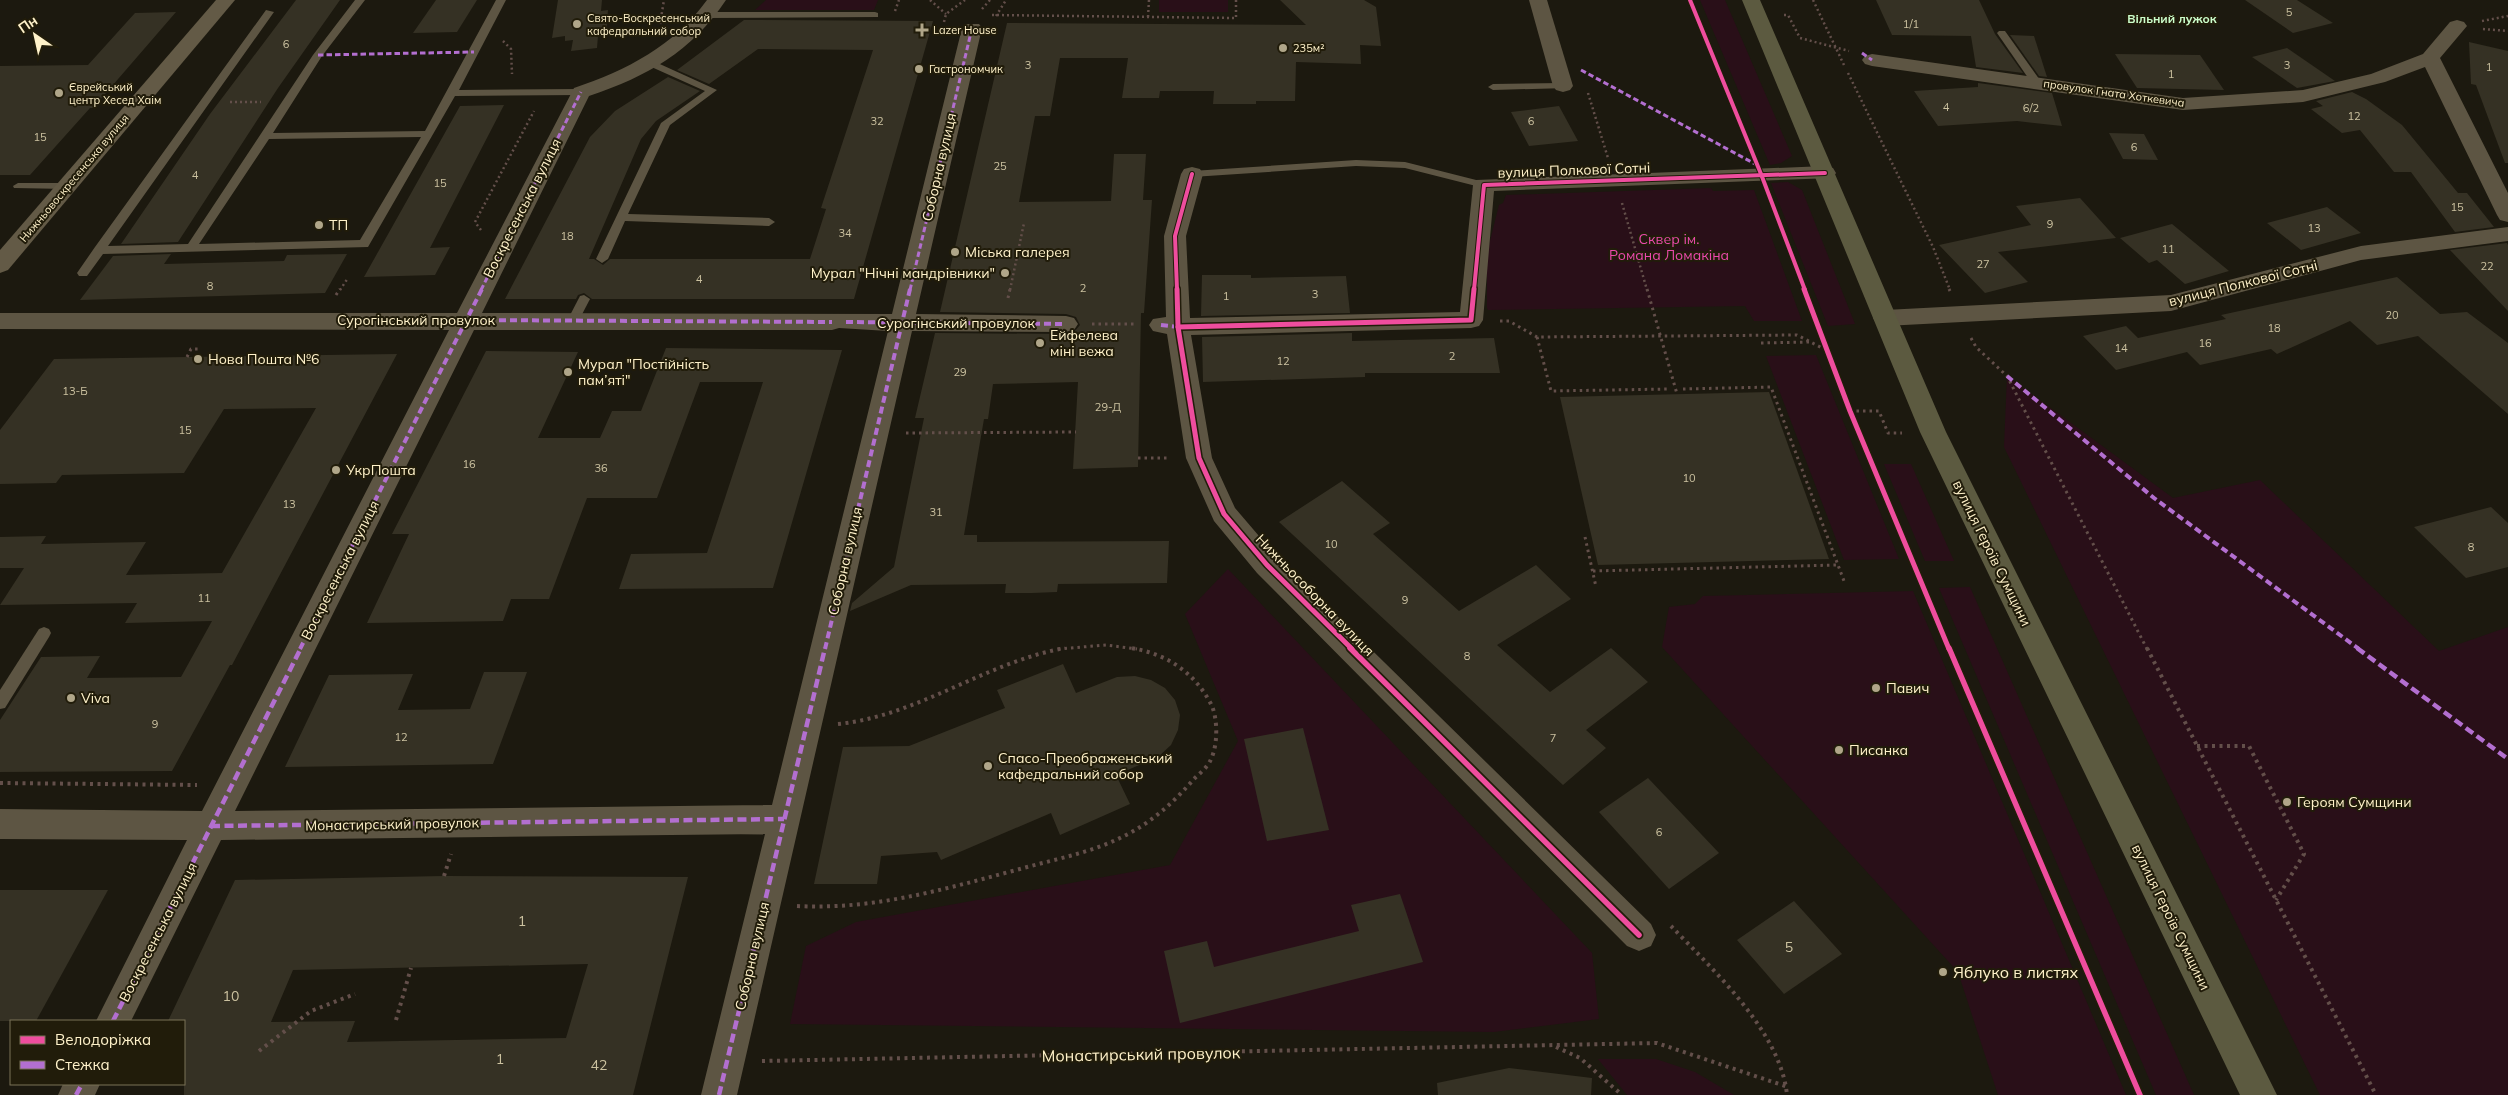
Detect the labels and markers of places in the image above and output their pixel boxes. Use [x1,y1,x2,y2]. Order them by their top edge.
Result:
place label: Свято-Воскресенський кафедральний собор [587,11,710,38]
marker: Свято-Воскресенський кафедральний собор [571,18,583,30]
marker: Lazer House [915,23,929,37]
place label: Lazer House [933,23,997,37]
place label: 235м² [1293,41,1324,55]
marker: 235м² [1277,42,1289,54]
place label: Гастрономчик [929,62,1003,76]
marker: Гастрономчик [913,63,925,75]
place label: Єврейський центр Хесед Хаім [69,80,161,107]
marker: Єврейський центр Хесед Хаім [53,87,65,99]
place label: ТП [329,216,348,234]
marker: ТП [313,219,325,231]
place label: Міська галерея [965,243,1070,261]
marker: Міська галерея [949,246,961,258]
place label: Мурал "Нічні мандрівники" [811,264,995,282]
marker: Мурал "Нічні мандрівники" [999,267,1011,279]
place label: Ейфелева міні вежа [1050,326,1118,360]
marker: Ейфелева міні вежа [1034,337,1046,349]
place label: Нова Пошта №6 [208,350,319,368]
marker: Нова Пошта №6 [192,353,204,365]
place label: Мурал "Постійність пам’яті" [578,355,709,389]
marker: Мурал "Постійність пам’яті" [562,366,574,378]
place label: УкрПошта [345,461,416,479]
marker: УкрПошта [330,464,342,476]
place label: Павич [1886,679,1929,697]
marker: Павич [1870,682,1882,694]
place label: Viva [81,689,110,707]
marker: Viva [65,692,77,704]
place label: Писанка [1849,741,1908,759]
marker: Писанка [1833,744,1845,756]
place label: Спасо-Преображенський кафедральний собор [998,749,1173,783]
marker: Спасо-Преображенський кафедральний собор [982,760,994,772]
place label: Героям Сумщини [2297,793,2411,811]
marker: Героям Сумщини [2281,796,2293,808]
place label: Яблуко в листях [1953,962,2078,982]
marker: Яблуко в листях [1937,966,1949,978]

